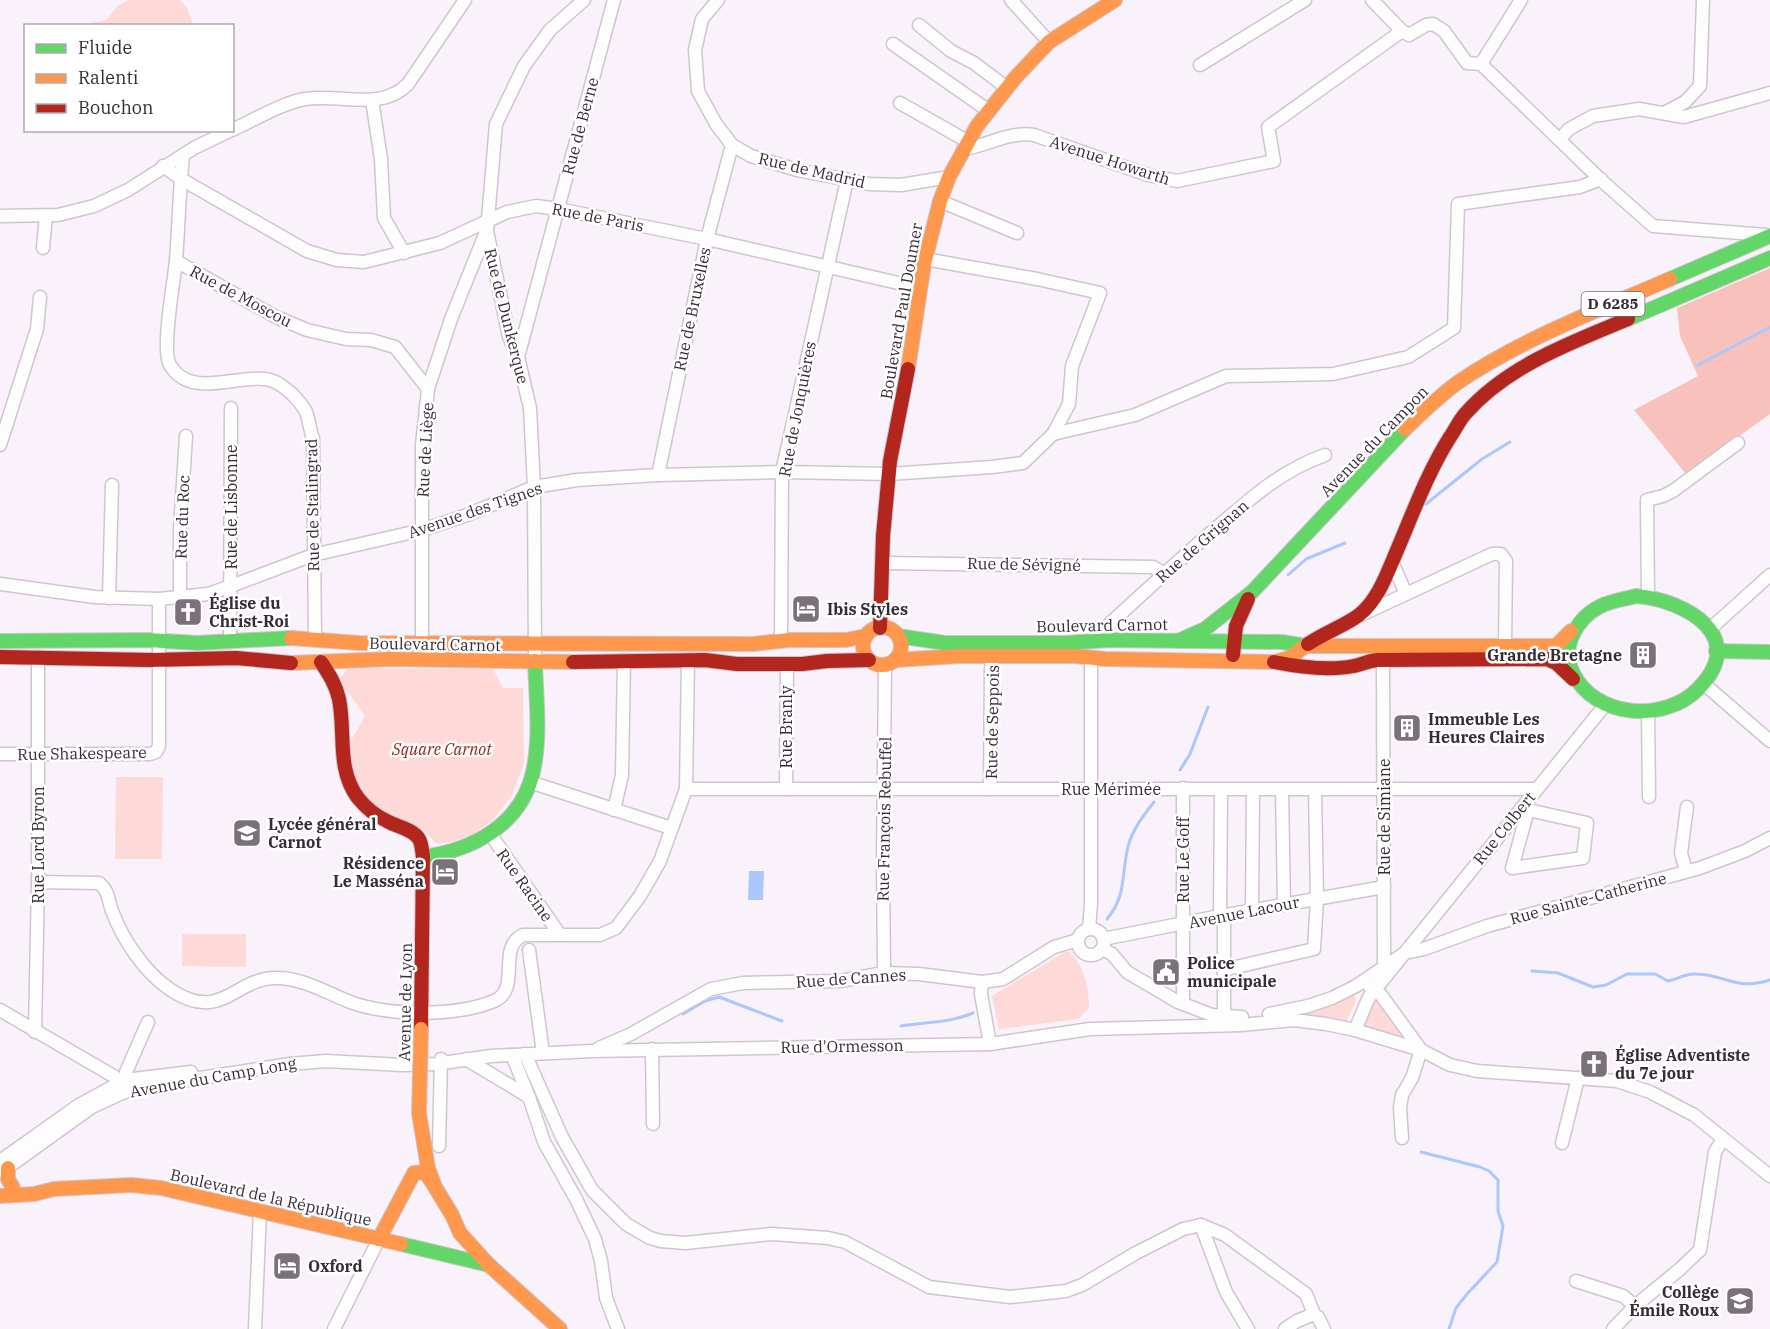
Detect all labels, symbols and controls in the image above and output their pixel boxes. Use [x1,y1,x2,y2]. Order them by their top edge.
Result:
legend [24,24,234,132]
text: Fluide [78,36,132,59]
text: Ralenti [78,66,139,89]
street label: Rue de Berne [557,75,603,177]
text: Bouchon [78,96,154,119]
street label: Avenue Howarth [1047,131,1173,189]
street label: Rue de Madrid [757,148,868,192]
street label: Rue de Paris [550,198,646,236]
street label: Boulevard Paul Doumer [876,221,926,401]
street label: Rue de Bruxelles [669,245,715,373]
street label: Rue de Dunkerque [480,246,534,386]
street label: Rue de Moscou [187,261,296,331]
road number: D 6285 [1582,292,1644,316]
street label: Rue de Jonquières [774,339,820,479]
street label: Avenue du Campon [1316,381,1432,501]
street label: Rue de Liège [413,402,437,498]
street label: Rue de Stalingrad [301,438,323,572]
street label: Rue de Lisbonne [221,444,241,570]
street label: Rue du Roc [171,475,193,559]
street label: Avenue des Tignes [405,478,545,542]
street label: Rue de Grignan [1152,495,1252,587]
street label: Rue de Sévigné [967,553,1081,575]
place label: Église du Christ-Roi [209,592,289,631]
hotel icon: Ibis Styles [790,593,822,625]
church icon: Église du Christ-Roi [172,596,204,628]
place label: Ibis Styles [827,599,908,619]
street label: Boulevard Carnot [1036,614,1168,636]
street label: Boulevard Carnot [369,633,501,655]
building icon: Grande Bretagne [1627,639,1659,671]
place label: Grande Bretagne [1487,645,1622,665]
street label: Rue de Seppois [981,665,1003,779]
street label: Rue Branly [776,685,796,768]
place label: Immeuble Les Heures Claires [1428,709,1545,747]
building icon: Immeuble Les Heures Claires [1391,712,1423,744]
street label: Rue François Rebuffel [873,736,895,902]
park label: Square Carnot [391,739,493,759]
street label: Rue Shakespeare [17,742,147,764]
street label: Rue de Simiane [1374,758,1394,876]
street label: Rue Mérimée [1061,779,1161,799]
street label: Rue Lord Byron [28,786,48,904]
street label: Rue Colbert [1468,787,1540,869]
place label: Lycée général Carnot [268,814,376,852]
street label: Rue Le Goff [1173,815,1193,903]
school or university icon: Lycée général Carnot [231,817,263,849]
street label: Rue Racine [493,845,557,925]
place label: Résidence Le Masséna [333,853,424,891]
hotel icon: Résidence Le Masséna [429,856,461,888]
street label: Rue Sainte-Catherine [1508,867,1668,929]
street label: Avenue Lacour [1187,891,1301,933]
street label: Avenue de Lyon [394,943,416,1061]
place label: Police municipale [1187,953,1276,991]
public building icon: Police municipale [1150,956,1182,988]
street label: Rue de Cannes [795,964,907,992]
street label: Rue d'Ormesson [780,1035,904,1057]
place label: Église Adventiste du 7e jour [1615,1044,1750,1083]
church icon: Église Adventiste du 7e jour [1578,1048,1610,1080]
street label: Avenue du Camp Long [128,1052,298,1101]
street label: Boulevard de la République [168,1164,374,1230]
hotel icon: Oxford [271,1250,303,1282]
place label: Oxford [308,1256,363,1276]
place label: Collège Émile Roux [1629,1282,1720,1320]
school or university icon: Collège Émile Roux [1724,1285,1756,1317]

